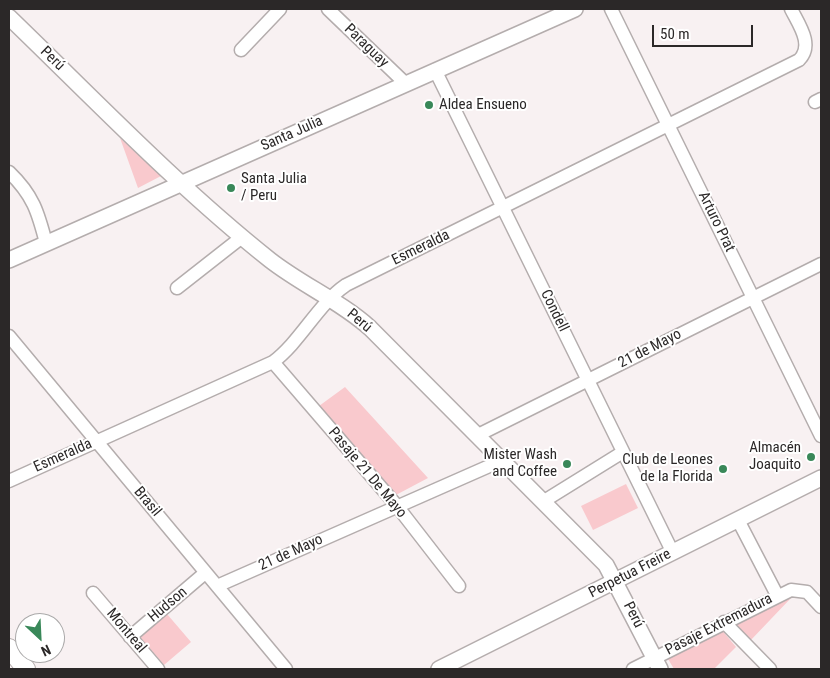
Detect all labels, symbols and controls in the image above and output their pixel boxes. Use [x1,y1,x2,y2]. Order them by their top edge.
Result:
scale bar [655,15,756,47]
street label: Paraguay [340,20,392,72]
text: 50 m [660,25,690,43]
street label: Perú [36,43,68,75]
place label: Aldea Ensueno [439,96,527,114]
marker: Aldea Ensueno [423,99,435,111]
street label: Santa Julia [258,112,326,156]
place label: Santa Julia / Peru [241,170,307,205]
marker: Santa Julia / Peru [225,182,237,194]
street label: Arturo Prat [694,189,738,255]
street label: Esmeralda [389,226,453,270]
street label: Condell [536,287,572,335]
street label: Perú [343,305,375,337]
street label: 21 de Mayo [616,325,684,373]
street label: Pasaje 21 De Mayo [324,424,410,522]
street label: Esmeralda [31,435,95,477]
place label: Almacén Joaquito [749,439,801,474]
place label: Mister Wash and Coffee [483,446,557,481]
place label: Club de Leones de la Florida [622,451,713,486]
marker: Almacén Joaquito [805,451,817,463]
marker: Mister Wash and Coffee [561,458,573,470]
marker: Club de Leones de la Florida [717,463,729,475]
street label: Brasil [129,483,165,521]
street label: 21 de Mayo [256,531,326,575]
street label: Perpetua Freire [586,546,674,602]
street label: Hudson [145,583,191,627]
street label: Pasaje Extremadura [662,590,776,660]
street label: Perú [619,599,647,631]
street label: Montreal [102,605,150,657]
north arrow [15,613,65,663]
text: N [39,642,53,660]

